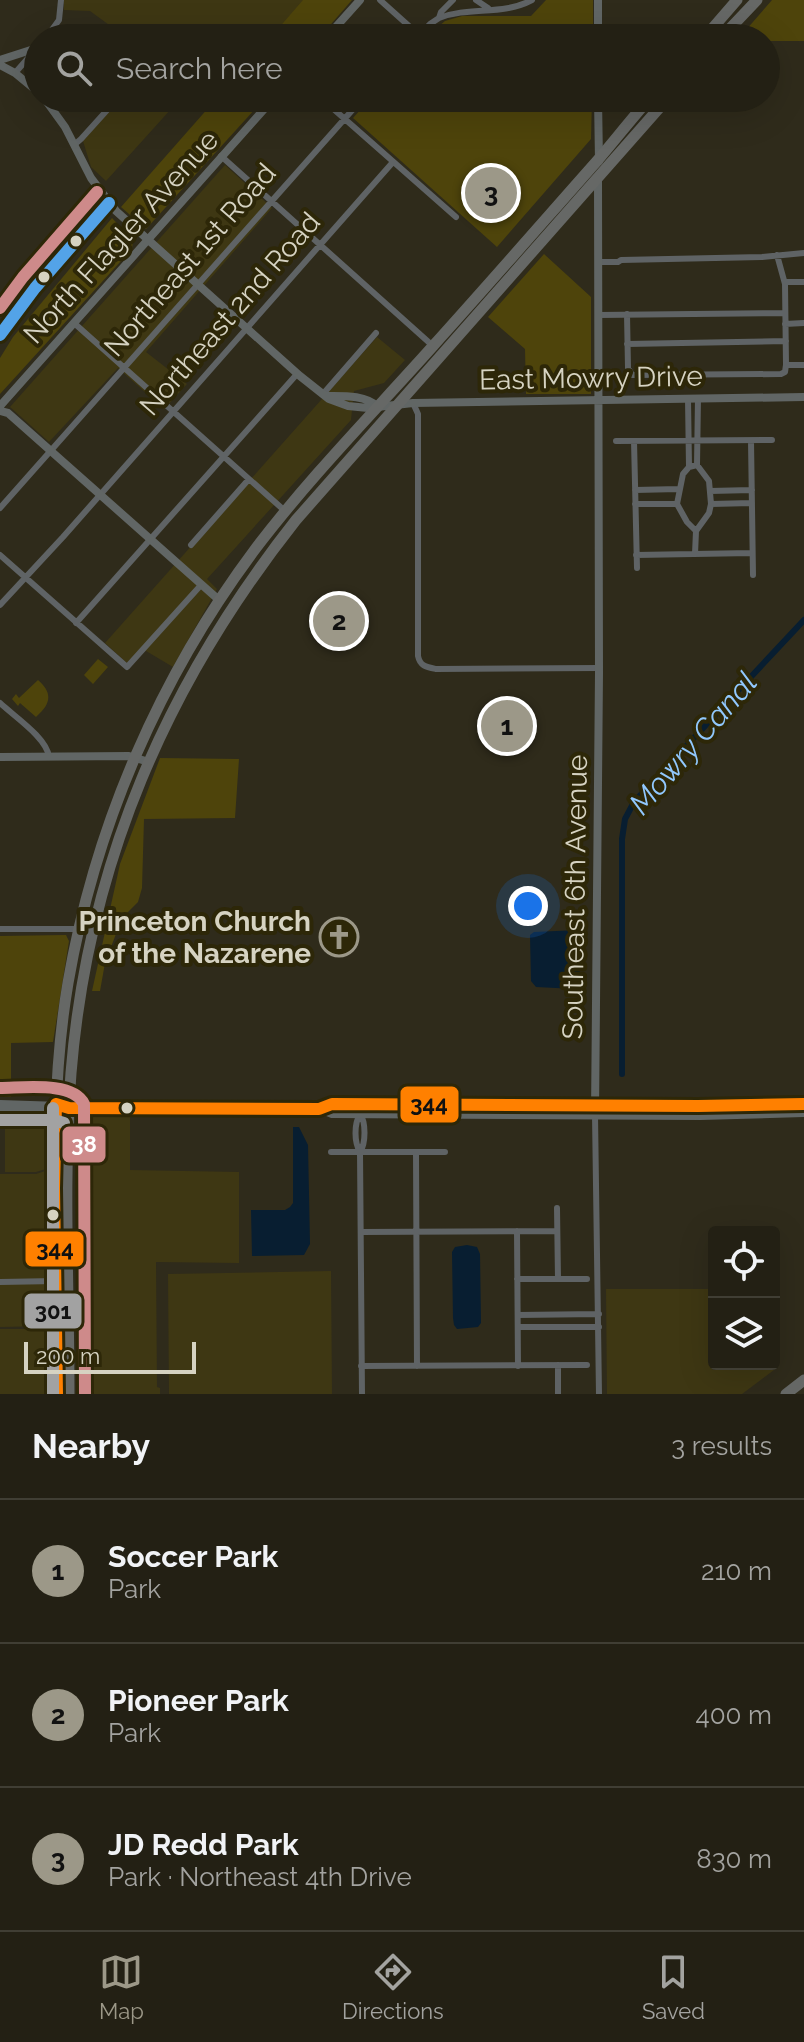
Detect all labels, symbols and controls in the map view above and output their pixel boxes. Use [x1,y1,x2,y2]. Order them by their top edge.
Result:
search box [24,24,780,112]
icon: search [52,46,96,90]
text: Search here [116,51,283,86]
street label: North Flagler Avenue [17,124,225,350]
street label: Northeast 1st Road [97,157,283,363]
pin: 3 [465,163,517,223]
street label: Northeast 2nd Road [133,206,327,422]
unlabelled marker [68,233,84,249]
unlabelled marker [36,269,52,285]
street label: East Mowry Drive [479,360,703,396]
pin: 2 [313,591,365,651]
water label: Mowry Canal [622,665,764,821]
pin: 1 [481,696,533,756]
street label: Southeast 6th Avenue [556,754,594,1040]
your location [508,886,548,926]
place label: Princeton Church of the Nazarene [78,905,311,970]
church icon: Princeton Church of the Nazarene [318,916,360,958]
line badge: 344 [399,1085,460,1124]
text: 344 [410,1091,448,1117]
unlabelled marker [119,1100,135,1116]
line badge: 38 [61,1125,107,1164]
text: 38 [71,1131,97,1157]
unlabelled marker [45,1207,61,1223]
map controls [708,1226,780,1370]
button: locate [708,1226,780,1298]
line badge: 344 [24,1230,85,1268]
text: 344 [36,1236,74,1262]
line badge: 301 [23,1292,83,1330]
text: 301 [35,1298,71,1324]
button: layers [708,1298,780,1370]
scale bar [24,1338,196,1374]
text: 200 m [36,1343,100,1369]
text: Nearby [32,1426,150,1466]
text: 3 results [671,1431,772,1461]
text: Soccer Park [108,1539,278,1574]
text: 1 [52,1556,64,1586]
text: 210 m [701,1556,772,1586]
text: Park [108,1574,161,1604]
text: Pioneer Park [108,1683,289,1718]
text: 2 [51,1700,65,1730]
text: 400 m [695,1700,772,1730]
text: Park [108,1718,161,1748]
text: JD Redd Park [108,1827,299,1862]
text: 3 [51,1844,65,1874]
text: 830 m [696,1844,772,1874]
text: Park · Northeast 4th Drive [108,1862,412,1892]
tab: Map [99,1950,144,2024]
tab: Directions [342,1950,444,2024]
tab: Saved [642,1950,705,2024]

